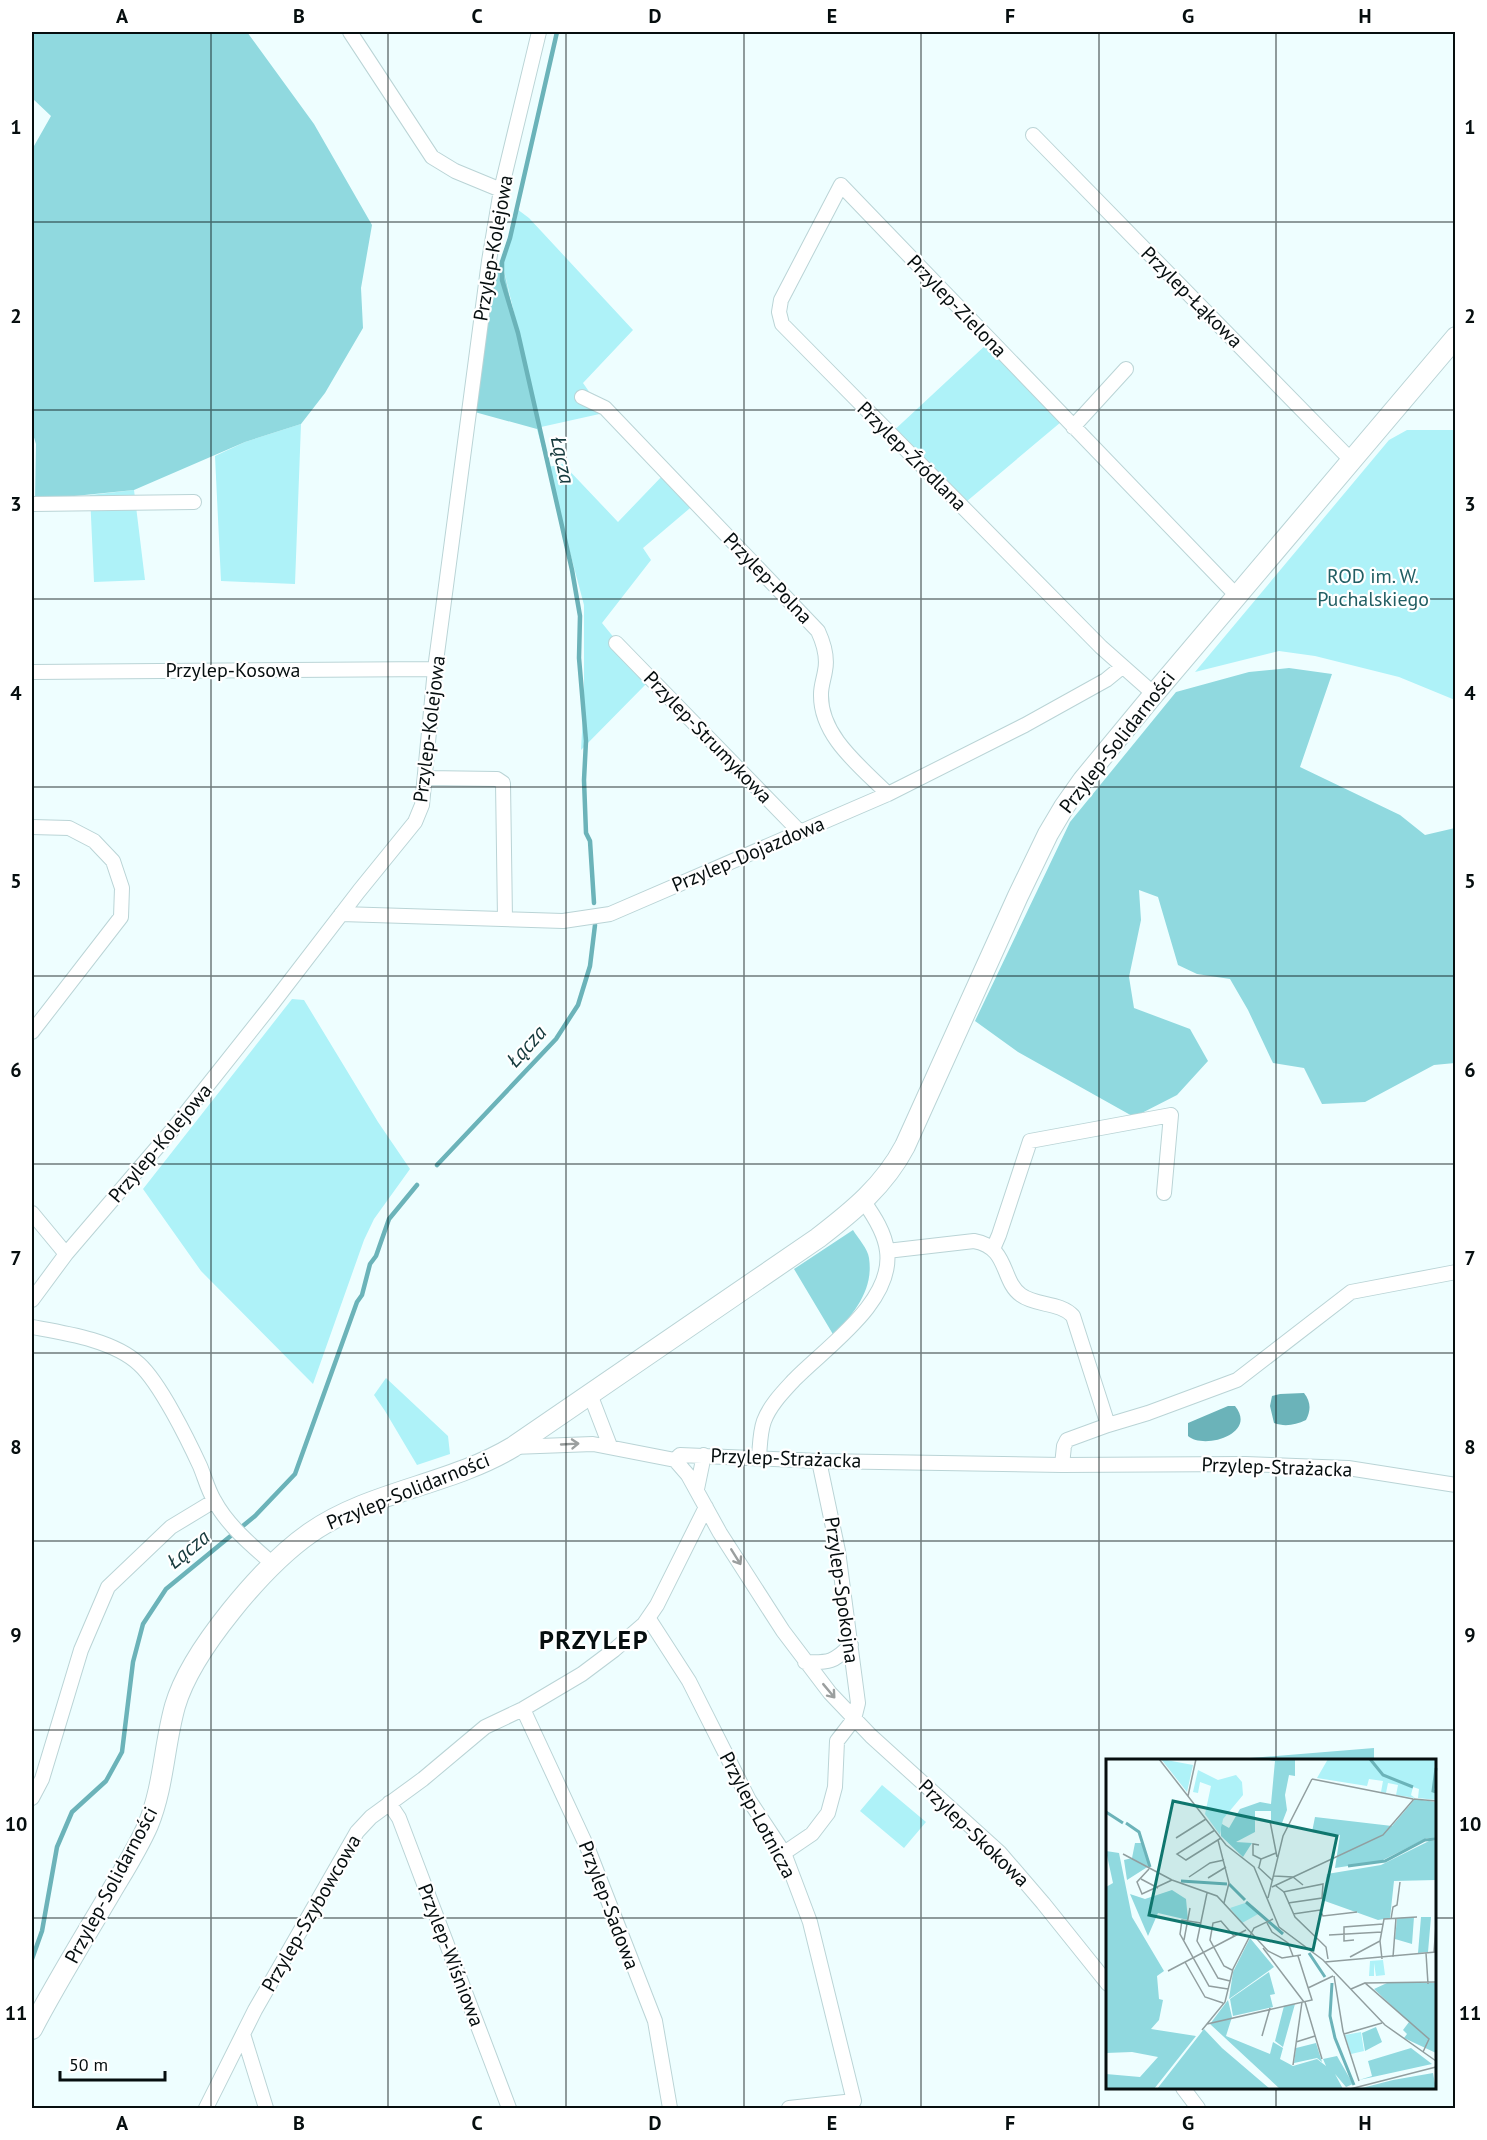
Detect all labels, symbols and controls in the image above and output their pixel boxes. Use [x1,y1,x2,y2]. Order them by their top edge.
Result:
text: A [116,3,129,29]
text: B [293,3,305,29]
text: C [471,3,483,29]
text: D [649,3,662,29]
text: E [827,3,837,29]
text: F [1005,3,1015,29]
text: G [1182,3,1194,29]
text: H [1358,3,1372,29]
text: 1 [10,114,22,140]
text: 1 [1464,114,1476,140]
street label: Przylep-Kolejowa [467,173,519,323]
street label: Przylep-Łąkowa [1136,241,1248,353]
street label: Przylep-Zielona [901,249,1013,363]
text: 2 [10,303,22,329]
text: 2 [1464,303,1476,329]
street label: Przylep-Źródlana [852,396,972,516]
water label: Łącza [545,434,581,487]
text: 3 [10,491,22,517]
text: 3 [1464,491,1476,517]
street label: Przylep-Polna [718,527,818,629]
park label: ROD im. W. Puchalskiego [1317,563,1429,612]
street label: Przylep-Kolejowa [407,654,451,804]
street label: Przylep-Kosowa [166,657,300,683]
street label: Przylep-Strumykowa [638,665,778,809]
street label: Przylep-Solidarności [1053,666,1181,818]
text: 4 [10,680,22,706]
text: 4 [1464,680,1476,706]
street label: Przylep-Dojazdowa [668,810,828,898]
text: 5 [10,868,22,894]
text: 5 [1464,868,1476,894]
water label: Łącza [500,1019,552,1073]
text: 6 [10,1057,22,1083]
text: 6 [1464,1057,1476,1083]
street label: Przylep-Kolejowa [103,1078,217,1208]
text: 7 [10,1245,22,1271]
text: 7 [1464,1245,1476,1271]
text: 8 [10,1434,22,1460]
text: 8 [1464,1434,1476,1460]
one-way arrow [559,1438,579,1449]
street label: Przylep-Strażacka [710,1442,862,1474]
street label: Przylep-Solidarności [323,1446,493,1536]
street label: Przylep-Strażacka [1201,1451,1353,1483]
street label: Przylep-Spokojna [819,1515,865,1665]
water label: Łącza [161,1523,216,1574]
one-way arrow [730,1549,742,1565]
text: 9 [10,1622,22,1648]
text: 9 [1464,1622,1476,1648]
district label: PRZYLEP [539,1623,649,1656]
one-way arrow [822,1683,836,1698]
street label: Przylep-Lotnicza [714,1747,802,1883]
inset map [1106,1759,1436,2089]
street label: Przylep-Skokowa [913,1773,1035,1893]
street label: Przylep-Solidarności [59,1802,163,1968]
text: 10 [5,1811,27,1837]
text: 10 [1459,1811,1481,1837]
street label: Przylep-Szybowcowa [255,1830,367,1996]
street label: Przylep-Sadowa [573,1837,645,1973]
street label: Przylep-Wiśniowa [412,1880,490,2030]
text: 11 [5,2000,27,2026]
text: 11 [1459,2000,1481,2026]
scale bar [60,2044,165,2082]
text: 50 m [69,2053,108,2076]
text: A [116,2110,129,2136]
text: B [293,2110,305,2136]
text: C [471,2110,483,2136]
text: D [649,2110,662,2136]
text: E [827,2110,837,2136]
text: F [1005,2110,1015,2136]
text: G [1182,2110,1194,2136]
text: H [1358,2110,1372,2136]

